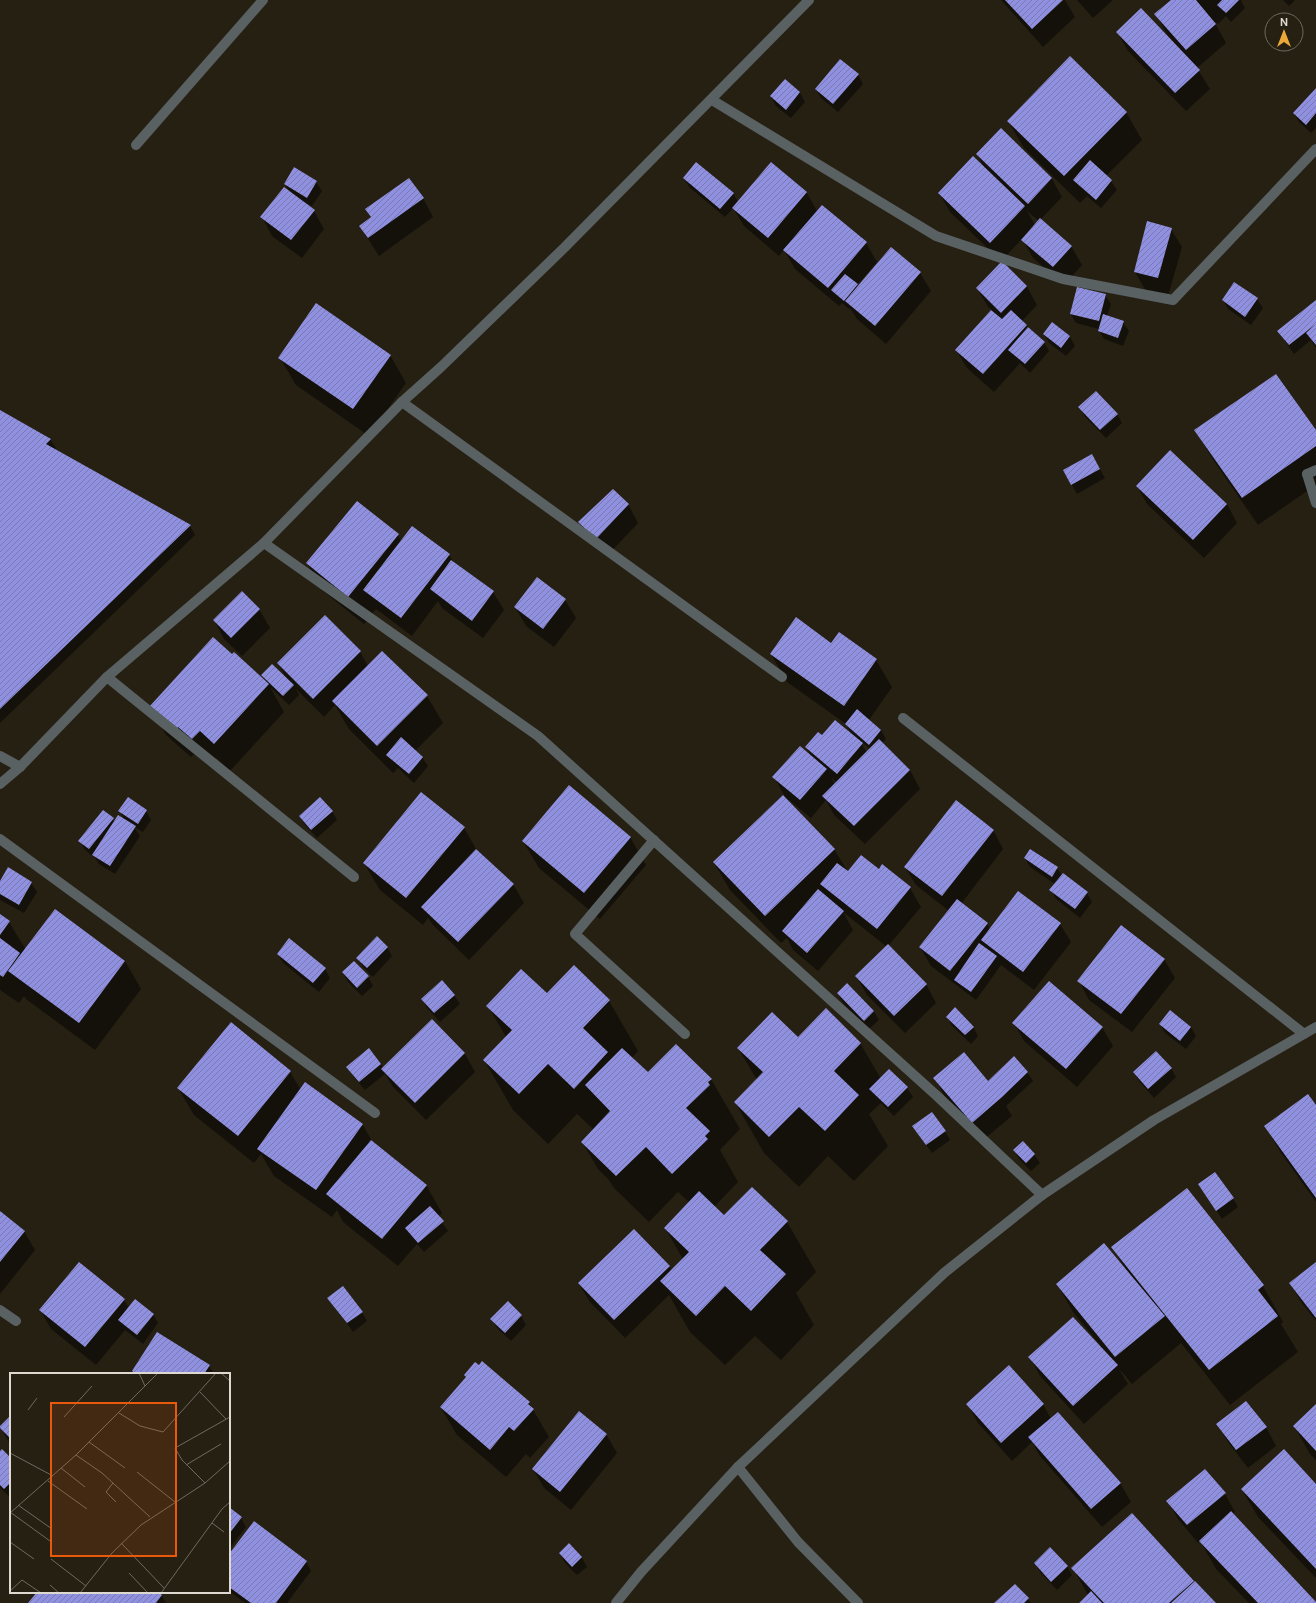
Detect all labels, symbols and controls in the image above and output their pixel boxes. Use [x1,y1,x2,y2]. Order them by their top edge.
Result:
north arrow [1264,12,1304,52]
text: N [1280,15,1288,29]
inset map [10,1373,230,1593]

